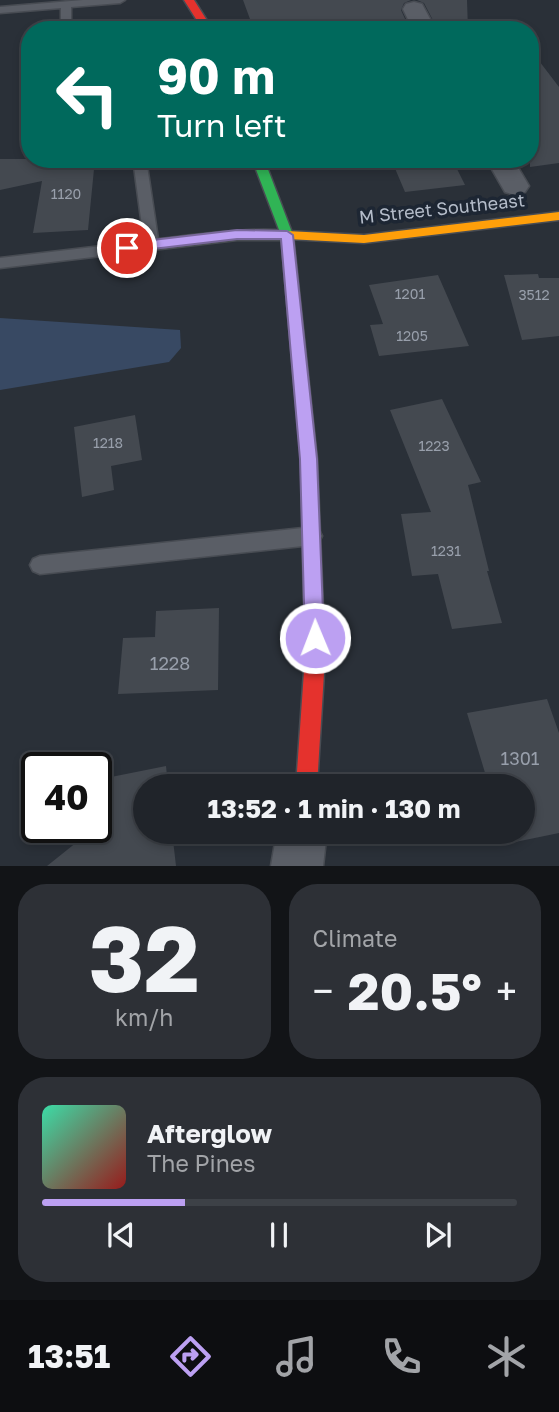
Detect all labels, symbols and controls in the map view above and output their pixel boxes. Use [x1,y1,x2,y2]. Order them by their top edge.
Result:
text: 90 m [157,46,275,105]
icon: left [42,49,133,140]
text: Turn left [157,106,286,144]
house number: 1120 [51,185,81,202]
street label: M Street Southeast [358,188,526,228]
pin [97,218,157,278]
icon: arrive [108,229,146,267]
house number: 1201 [395,285,425,302]
house number: 3512 [518,286,550,303]
house number: 1205 [396,327,428,344]
house number: 1218 [93,434,123,451]
house number: 1223 [418,437,450,454]
house number: 1231 [431,542,461,559]
position arrow [278,601,352,675]
house number: 1228 [150,652,190,674]
house number: 1301 [500,747,540,769]
speed limit sign: 40 [21,752,112,843]
text: 13:52 · 1 min · 130 m [208,793,460,824]
text: 32 [89,903,200,1012]
text: Climate [313,924,397,952]
text: 20.5° [348,959,482,1021]
text: − [313,968,333,1013]
text: + [496,968,517,1013]
text: km/h [115,1003,174,1031]
text: Afterglow [147,1118,272,1149]
text: The Pines [147,1149,255,1177]
icon: previous [102,1216,140,1254]
icon: pause [260,1216,298,1254]
icon: next [419,1216,457,1254]
icon: directions [166,1332,215,1381]
icon: music [272,1332,321,1381]
icon: phone [377,1332,426,1381]
icon: climate [482,1332,531,1381]
text: 13:51 [28,1337,110,1375]

